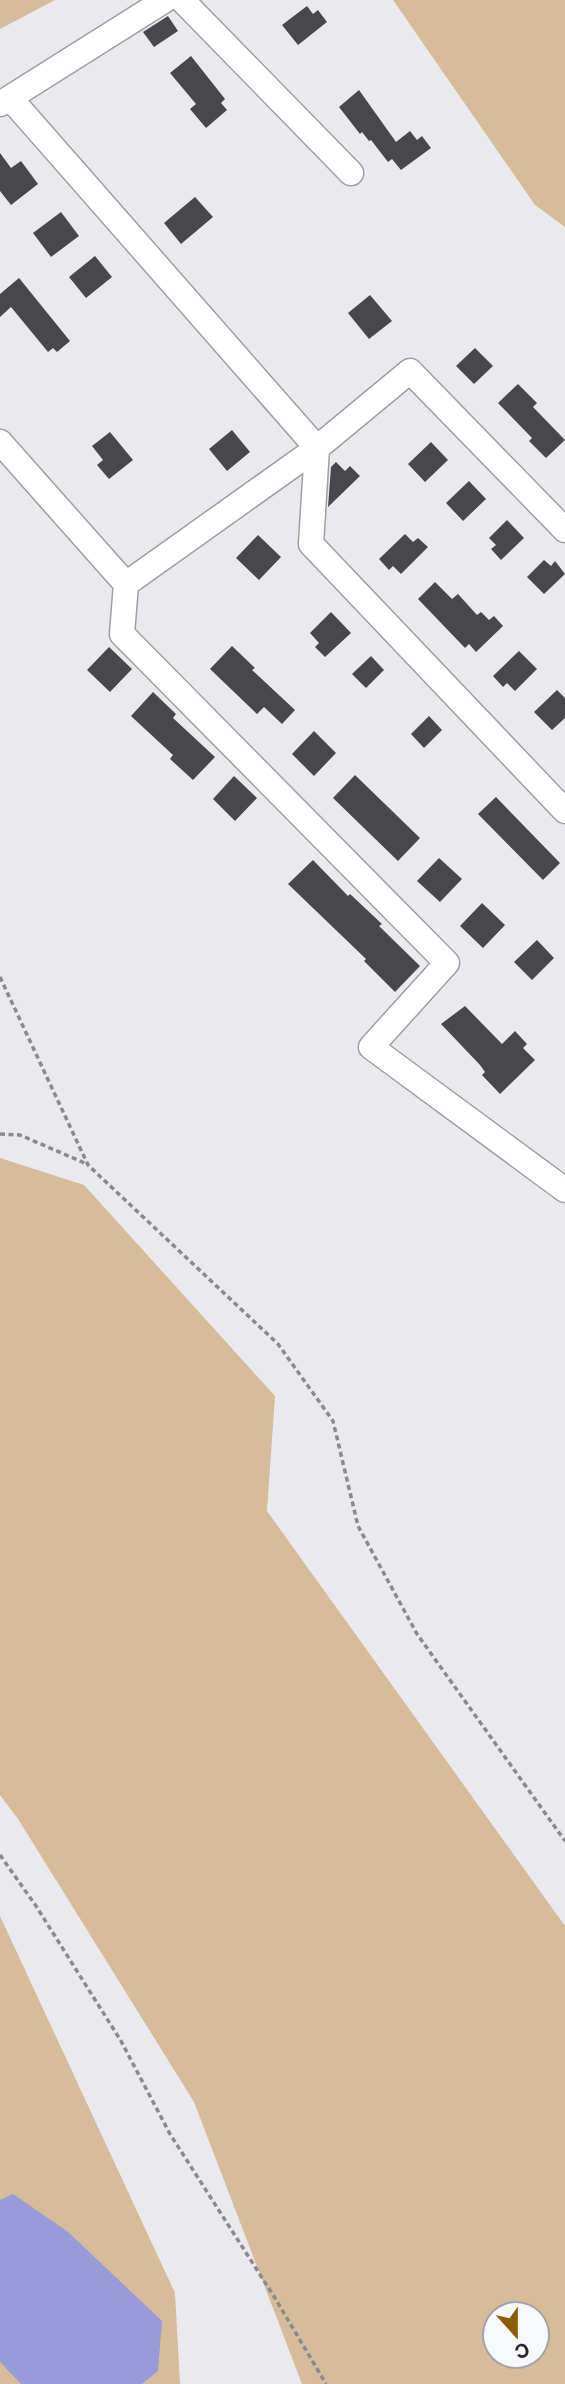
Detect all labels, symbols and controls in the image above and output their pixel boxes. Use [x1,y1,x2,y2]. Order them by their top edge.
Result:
north arrow [481,2300,551,2370]
text: С [511,2337,533,2364]

